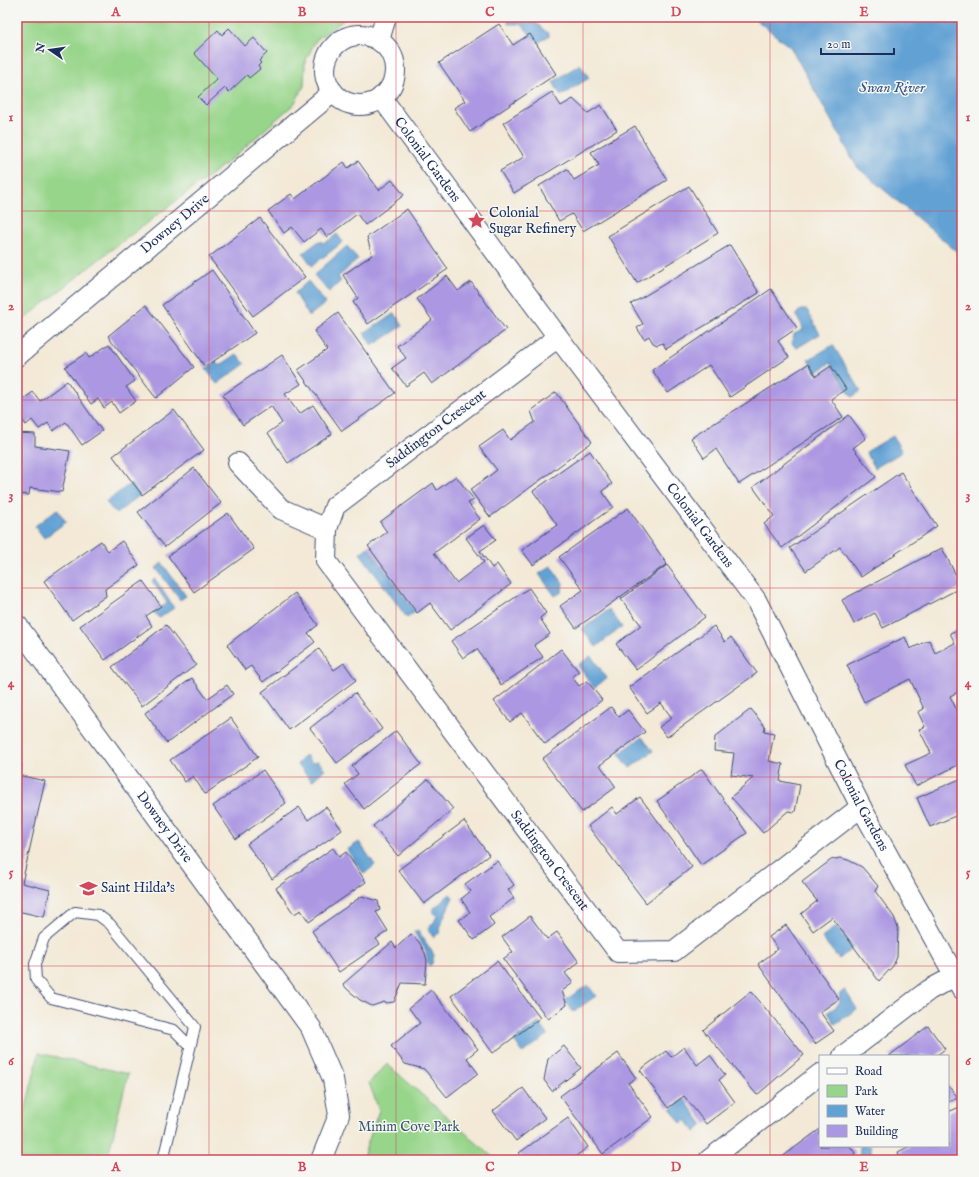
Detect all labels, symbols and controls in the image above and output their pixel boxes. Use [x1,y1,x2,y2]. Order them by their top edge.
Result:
text: A [111,4,122,21]
text: B [298,4,307,21]
text: C [485,4,495,21]
text: D [671,4,682,21]
text: E [859,4,869,21]
north arrow [30,30,70,70]
scale bar [821,30,894,56]
text: 20 m [827,37,850,52]
text: N [33,41,49,55]
water label: Swan River [859,78,926,97]
text: 1 [9,109,14,126]
text: 1 [966,109,971,126]
street label: Colonial Gardens [390,114,465,206]
street label: Downey Drive [137,190,214,258]
place label: Colonial Sugar Refinery [489,204,576,238]
place icon: Colonial Sugar Refinery [466,211,486,231]
text: 2 [8,298,14,315]
text: 2 [965,298,971,315]
street label: Saddington Crescent [382,385,490,473]
street label: Colonial Gardens [662,479,738,571]
text: 3 [9,487,14,504]
text: 3 [966,487,971,504]
text: 4 [8,675,15,692]
text: 4 [965,675,972,692]
street label: Colonial Gardens [829,756,893,855]
street label: Downey Drive [132,788,197,867]
street label: Saddington Crescent [506,807,593,915]
text: 5 [9,864,14,881]
text: 5 [966,864,971,881]
school or university icon: Saint Hilda's [78,878,98,898]
place label: Saint Hilda's [101,879,175,897]
text: 6 [8,1053,14,1070]
text: 6 [965,1053,971,1070]
legend [819,1055,949,1147]
text: Road [855,1064,883,1079]
text: Park [855,1084,878,1099]
text: Water [855,1104,886,1119]
park label: Minim Cove Park [358,1118,460,1136]
text: Building [855,1124,899,1139]
text: A [111,1159,122,1176]
text: B [298,1159,307,1176]
text: C [485,1159,495,1176]
text: D [671,1159,682,1176]
text: E [859,1159,869,1176]

